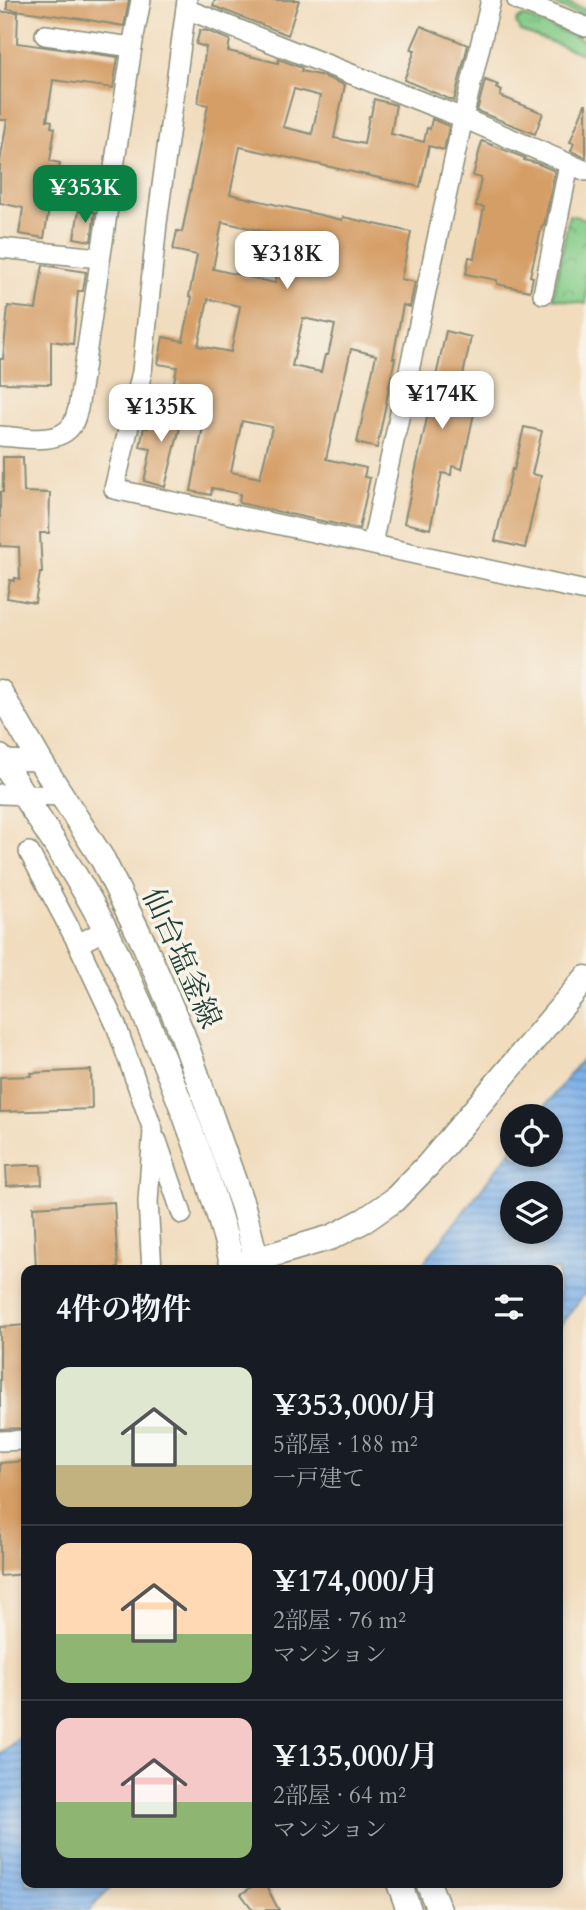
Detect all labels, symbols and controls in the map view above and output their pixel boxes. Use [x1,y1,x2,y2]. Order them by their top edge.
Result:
pin: ¥353K [36,166,134,225]
text: ¥353K [49,172,121,203]
pin: ¥318K [238,232,336,291]
text: ¥318K [251,238,323,269]
pin: ¥174K [393,372,491,431]
text: ¥174K [406,378,478,409]
pin: ¥135K [112,384,210,444]
text: ¥135K [125,391,197,422]
street label: 仙台塩釜線 [132,881,231,1035]
map controls [500,1104,563,1244]
button: locate [500,1104,563,1167]
button: layers [500,1181,563,1244]
icon: filters [490,1288,528,1326]
text: 4件の物件 [56,1289,191,1330]
text: ¥353,000/月 [273,1385,439,1426]
icon: home [112,1395,196,1479]
text: 5部屋 · 188 m² [273,1429,418,1460]
text: 一戸建て [273,1463,365,1494]
text: ¥174,000/月 [273,1561,439,1602]
icon: home [112,1571,196,1655]
text: 2部屋 · 76 m² [273,1605,406,1636]
text: マンション [273,1639,387,1670]
text: ¥135,000/月 [273,1736,439,1777]
icon: home [112,1746,196,1830]
text: 2部屋 · 64 m² [273,1780,406,1811]
text: マンション [273,1814,387,1845]

